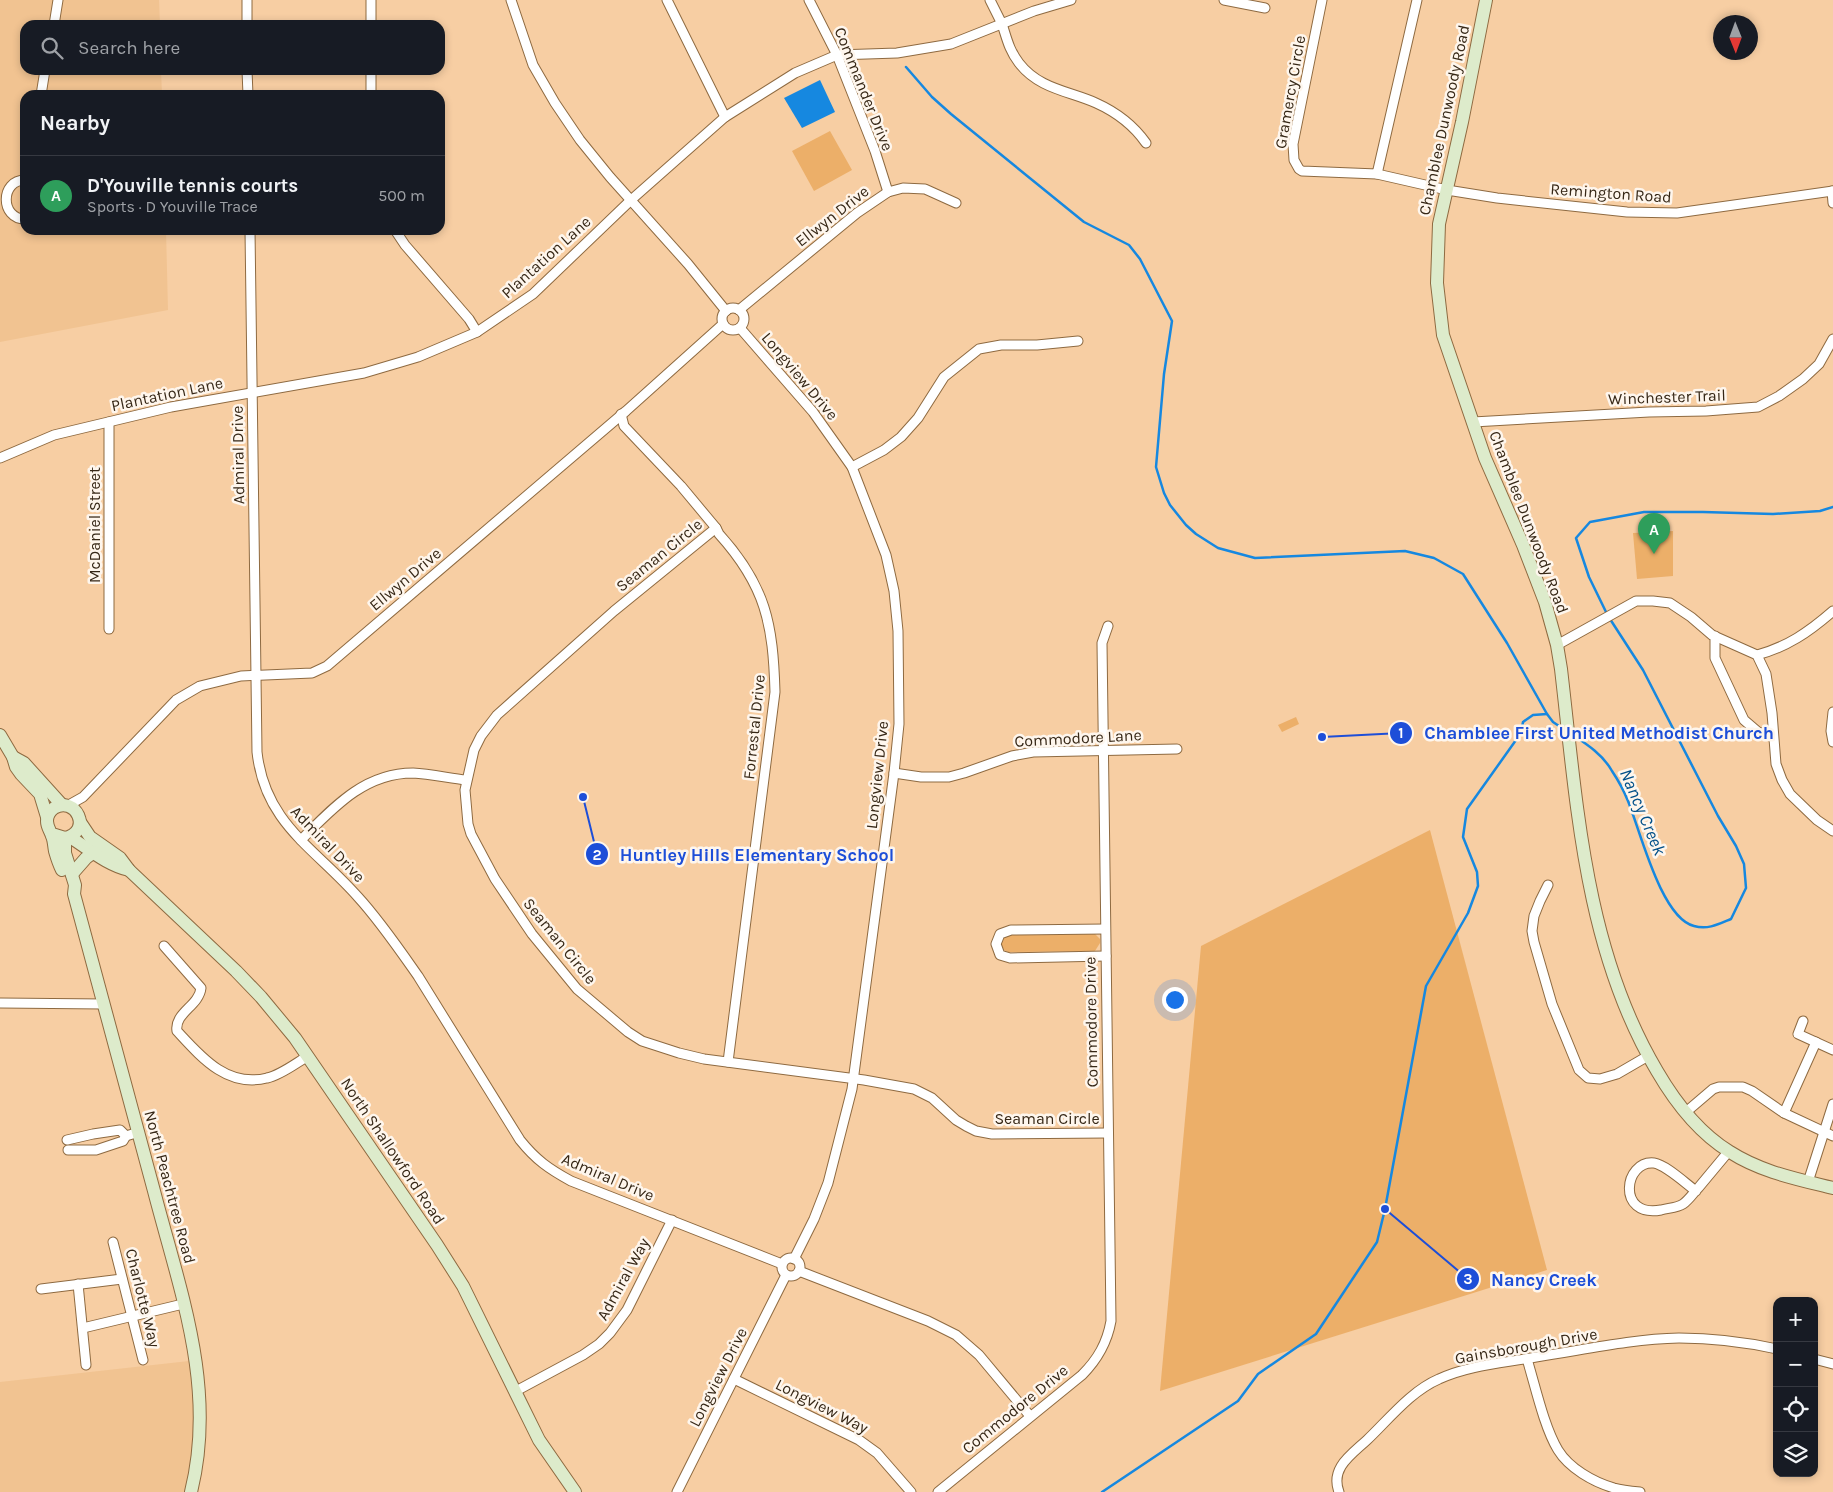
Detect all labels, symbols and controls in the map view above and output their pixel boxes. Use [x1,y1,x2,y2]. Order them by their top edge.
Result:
north arrow [1713,15,1758,60]
search box [20,20,445,75]
street label: Chamblee Dunwoody Road [1415,23,1473,217]
street label: Commander Drive [831,24,897,154]
icon: search [38,34,66,62]
street label: Gramercy Circle [1271,34,1309,150]
text: Search here [78,37,180,59]
text: Nearby [40,111,110,135]
text: D'Youville tennis courts [87,175,298,197]
street label: Remington Road [1550,179,1672,207]
street label: Ellwyn Drive [792,181,872,251]
text: A [51,186,61,205]
text: 500 m [378,186,425,205]
text: Sports · D Youville Trace [87,197,258,216]
street label: Plantation Lane [497,212,595,302]
street label: Longview Drive [758,328,842,424]
street label: Plantation Lane [109,373,225,415]
street label: Winchester Trail [1608,385,1726,409]
street label: Admiral Drive [228,406,248,504]
street label: Chamblee Dunwoody Road [1485,428,1573,616]
street label: McDaniel Street [85,467,104,583]
pin: A [1638,513,1670,554]
street label: Seaman Circle [612,514,706,596]
street label: Ellwyn Drive [365,543,445,615]
street label: Forrestal Drive [739,674,769,780]
callout: Chamblee First United Methodist Church [1389,716,1784,749]
street label: Longview Drive [862,720,892,830]
text: Chamblee First United Methodist Church [1424,722,1774,744]
text: 1 [1398,724,1404,742]
street label: Commodore Lane [1014,725,1142,751]
water label: Nancy Creek [1615,765,1671,859]
street label: Admiral Drive [287,802,369,886]
callout: Huntley Hills Elementary School [585,838,904,871]
text: Huntley Hills Elementary School [620,844,894,866]
text: 2 [592,846,602,864]
street label: Seaman Circle [519,894,601,988]
street label: Commodore Drive [1080,957,1102,1087]
your location [1162,987,1188,1013]
street label: North Shallowford Road [337,1074,449,1228]
street label: North Peachtree Road [140,1108,200,1266]
street label: Seaman Circle [994,1109,1100,1128]
street label: Admiral Drive [559,1149,657,1205]
street label: Admiral Way [593,1234,654,1324]
street label: Charlotte Way [122,1247,165,1350]
callout: Nancy Creek [1456,1263,1607,1296]
text: Nancy Creek [1491,1269,1597,1291]
text: 3 [1463,1270,1473,1288]
map controls [1773,1297,1818,1477]
button: + [1773,1297,1818,1342]
street label: Longview Drive [685,1324,751,1430]
street label: Gainsborough Drive [1453,1324,1599,1368]
button: − [1773,1342,1818,1387]
street label: Commodore Drive [958,1361,1072,1457]
street label: Longview Way [773,1375,872,1438]
button: locate [1773,1387,1818,1432]
button: layers [1773,1432,1818,1477]

